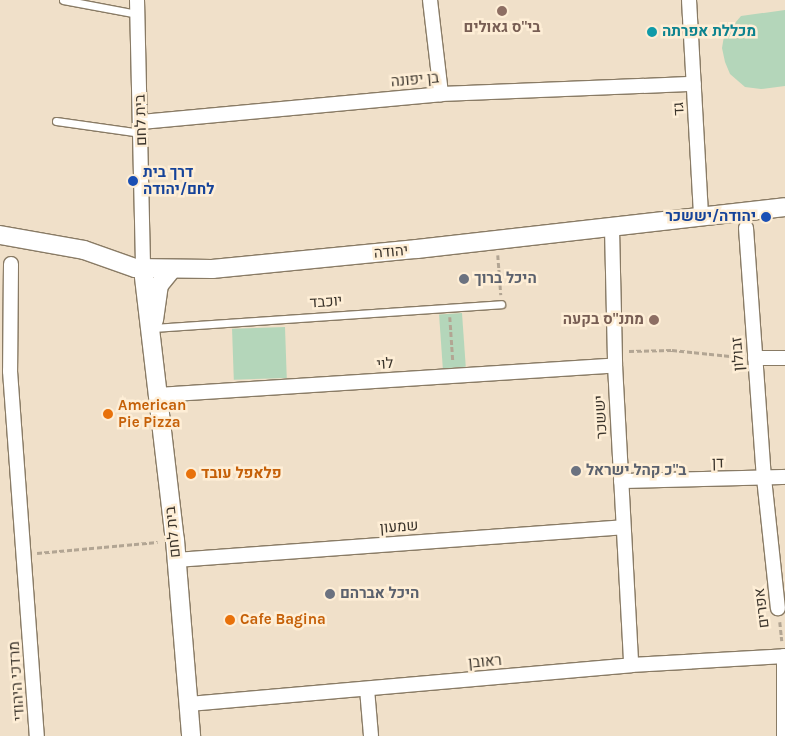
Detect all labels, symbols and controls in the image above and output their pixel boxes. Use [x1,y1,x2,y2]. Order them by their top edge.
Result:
marker: בי"ס גאולים [496,5,508,17]
place label: בי"ס גאולים [464,19,540,37]
place label: מכללת אפרתה [662,23,756,41]
marker: מכללת אפרתה [646,26,658,38]
street label: בן יפונה [390,69,440,91]
street label: בית לחם [131,94,151,146]
street label: גד [670,102,688,116]
place label: דרך בית לחם/יהודה [143,163,214,198]
marker: דרך בית לחם/יהודה [127,175,139,187]
place label: יהודה/יששכר [665,208,756,226]
marker: יהודה/יששכר [760,211,772,223]
street label: יהודה [373,242,409,262]
place label: היכל ברוך [474,270,537,288]
marker: היכל ברוך [458,273,470,285]
street label: יוכבד [309,292,343,312]
place label: מתנ"ס בקעה [563,311,644,329]
marker: מתנ"ס בקעה [648,314,660,326]
street label: זבולון [728,336,748,372]
street label: לוי [376,354,394,374]
street label: יששכר [591,395,611,439]
place label: American Pie Pizza [118,396,186,431]
marker: American Pie Pizza [102,408,114,420]
street label: דן [712,454,724,472]
place label: ב"כ קהל ישראל [586,462,687,480]
place label: פלאפל עובד [201,465,282,483]
marker: ב"כ קהל ישראל [570,465,582,477]
marker: פלאפל עובד [185,468,197,480]
street label: בית לחם [161,505,185,559]
street label: שמעון [379,517,419,537]
place label: היכל אברהם [340,585,419,603]
street label: אפרים [751,587,773,629]
marker: היכל אברהם [324,588,336,600]
place label: Cafe Bagina [240,611,326,629]
marker: Cafe Bagina [224,614,236,626]
street label: מרדכי היהודי [5,641,29,721]
street label: ראובן [467,652,503,672]

